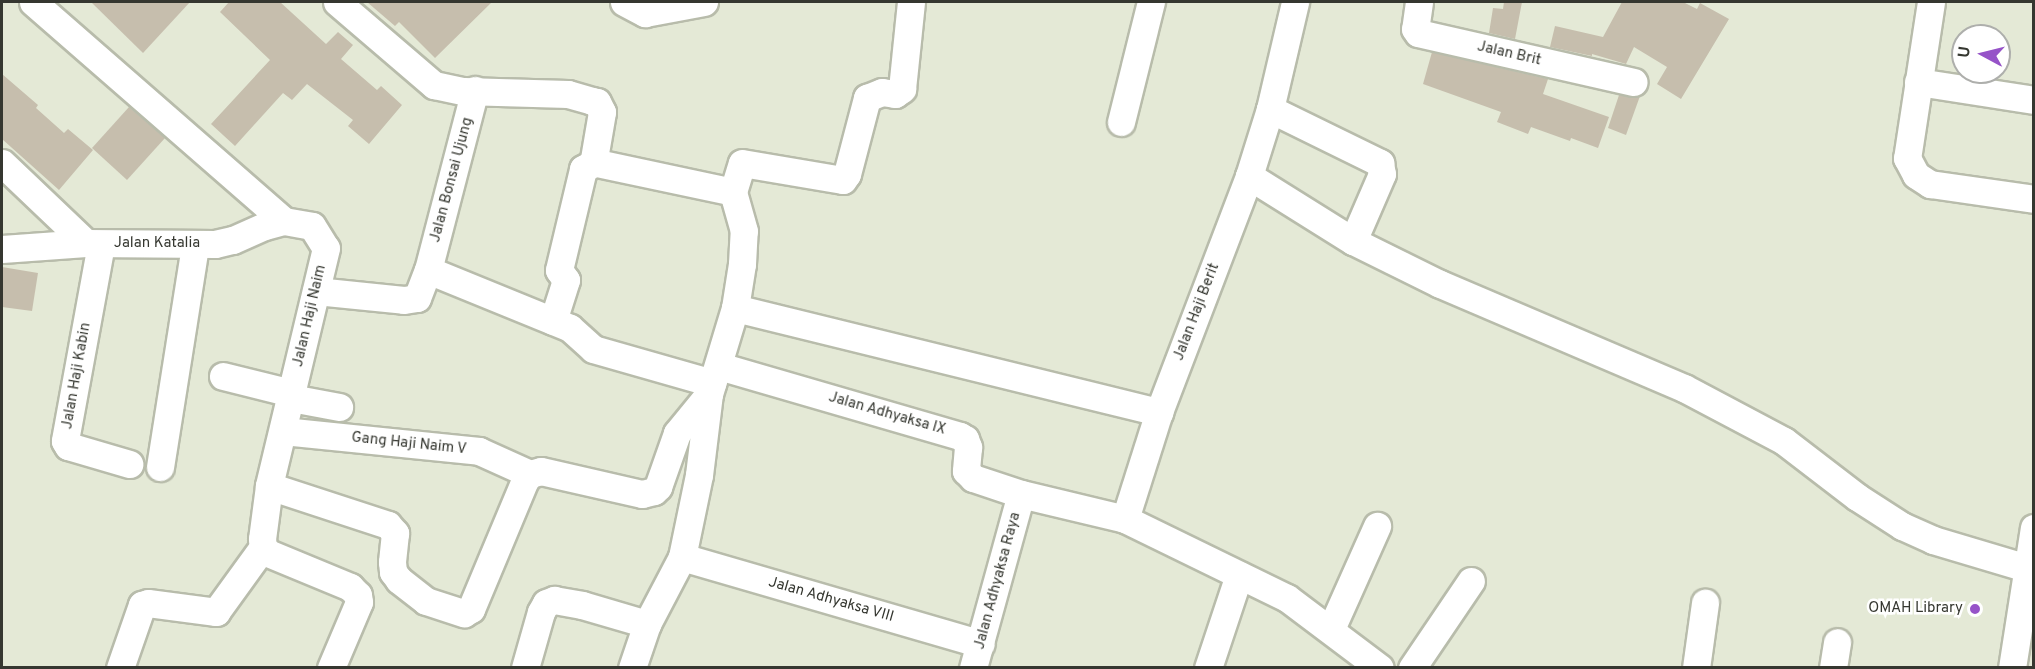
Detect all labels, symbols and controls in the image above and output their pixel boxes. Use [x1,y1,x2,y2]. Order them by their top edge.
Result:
north arrow [1951,24,2011,84]
street label: Jalan Brit [1475,38,1543,70]
text: U [1954,45,1976,59]
street label: Jalan Bonsai Ujung [427,116,477,244]
street label: Jalan Katalia [114,235,200,253]
street label: Jalan Haji Berit [1170,261,1224,363]
street label: Jalan Haji Naim [290,263,330,369]
street label: Jalan Haji Kabin [59,321,95,431]
street label: Jalan Adhyaksa IX [826,389,948,439]
street label: Gang Haji Naim V [350,429,468,459]
street label: Jalan Adhyaksa Raya [971,510,1025,652]
street label: Jalan Adhyaksa VIII [766,573,896,627]
place label: OMAH Library [1868,600,1963,618]
marker: OMAH Library [1968,602,1982,616]

